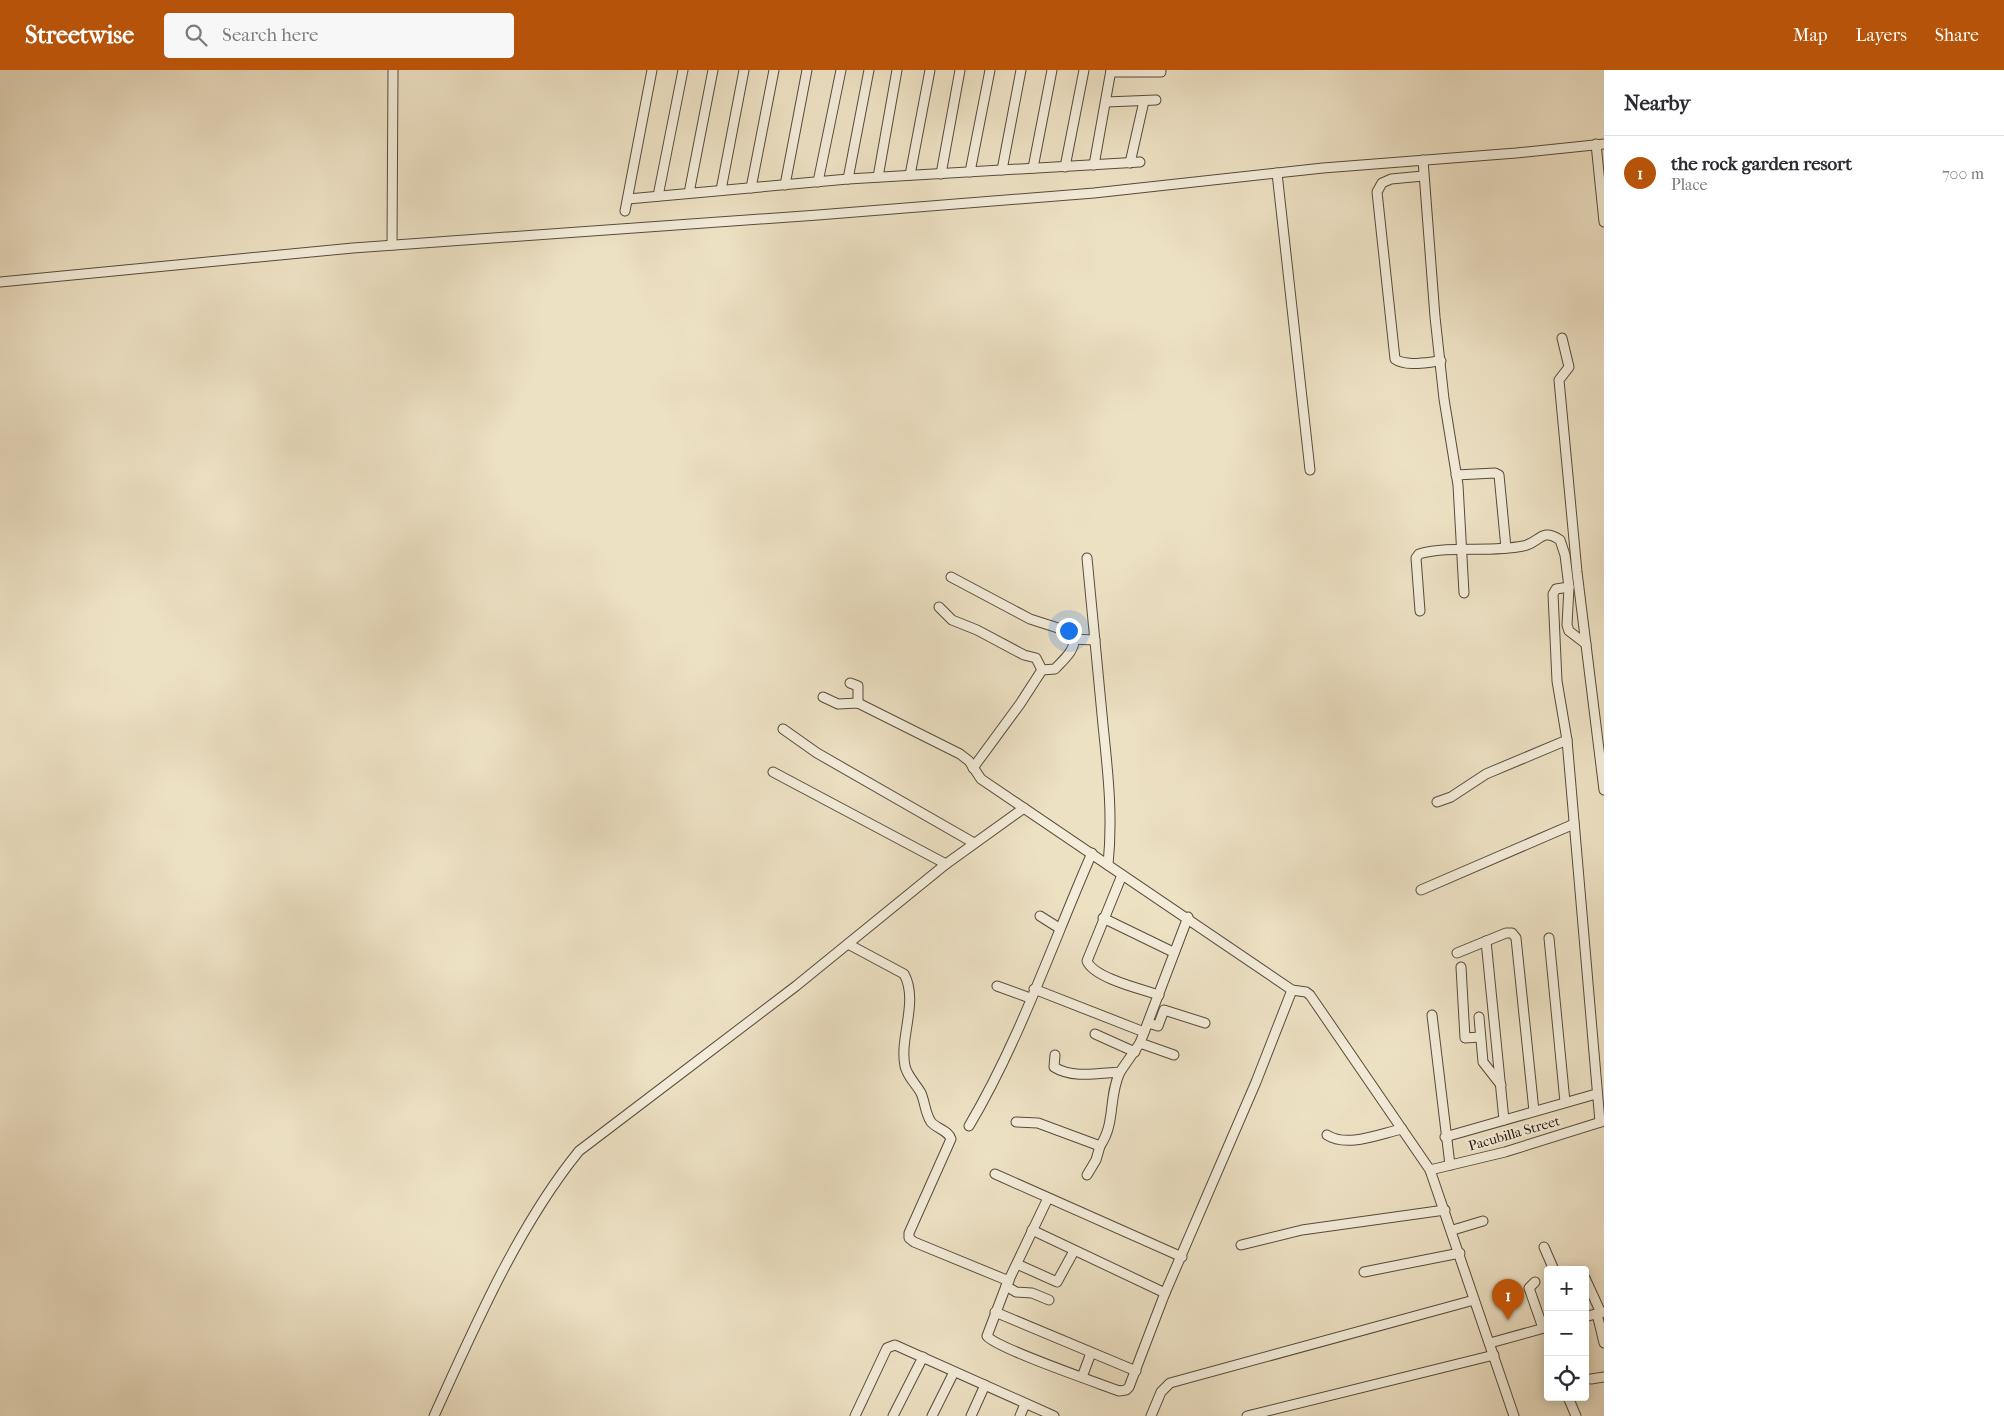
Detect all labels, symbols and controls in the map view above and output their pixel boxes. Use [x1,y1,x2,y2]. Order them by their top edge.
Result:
search box [164,13,514,58]
text: Streetwise [25,21,134,49]
icon: search [182,21,210,49]
text: Search here [222,24,318,46]
text: Map [1793,25,1827,46]
text: Layers [1855,25,1907,46]
text: Share [1935,25,1979,46]
text: Nearby [1624,91,1690,115]
text: the rock garden resort [1671,153,1852,175]
text: 1 [1637,164,1643,183]
text: 700 m [1942,164,1984,183]
text: Place [1671,175,1707,194]
your location [1056,618,1082,644]
street label: Pacubilla Street [1466,1112,1562,1155]
map controls [1544,1266,1589,1401]
button: + [1544,1266,1589,1311]
pin: 1 [1492,1279,1524,1320]
button: − [1544,1311,1589,1356]
button: locate [1544,1356,1589,1401]

